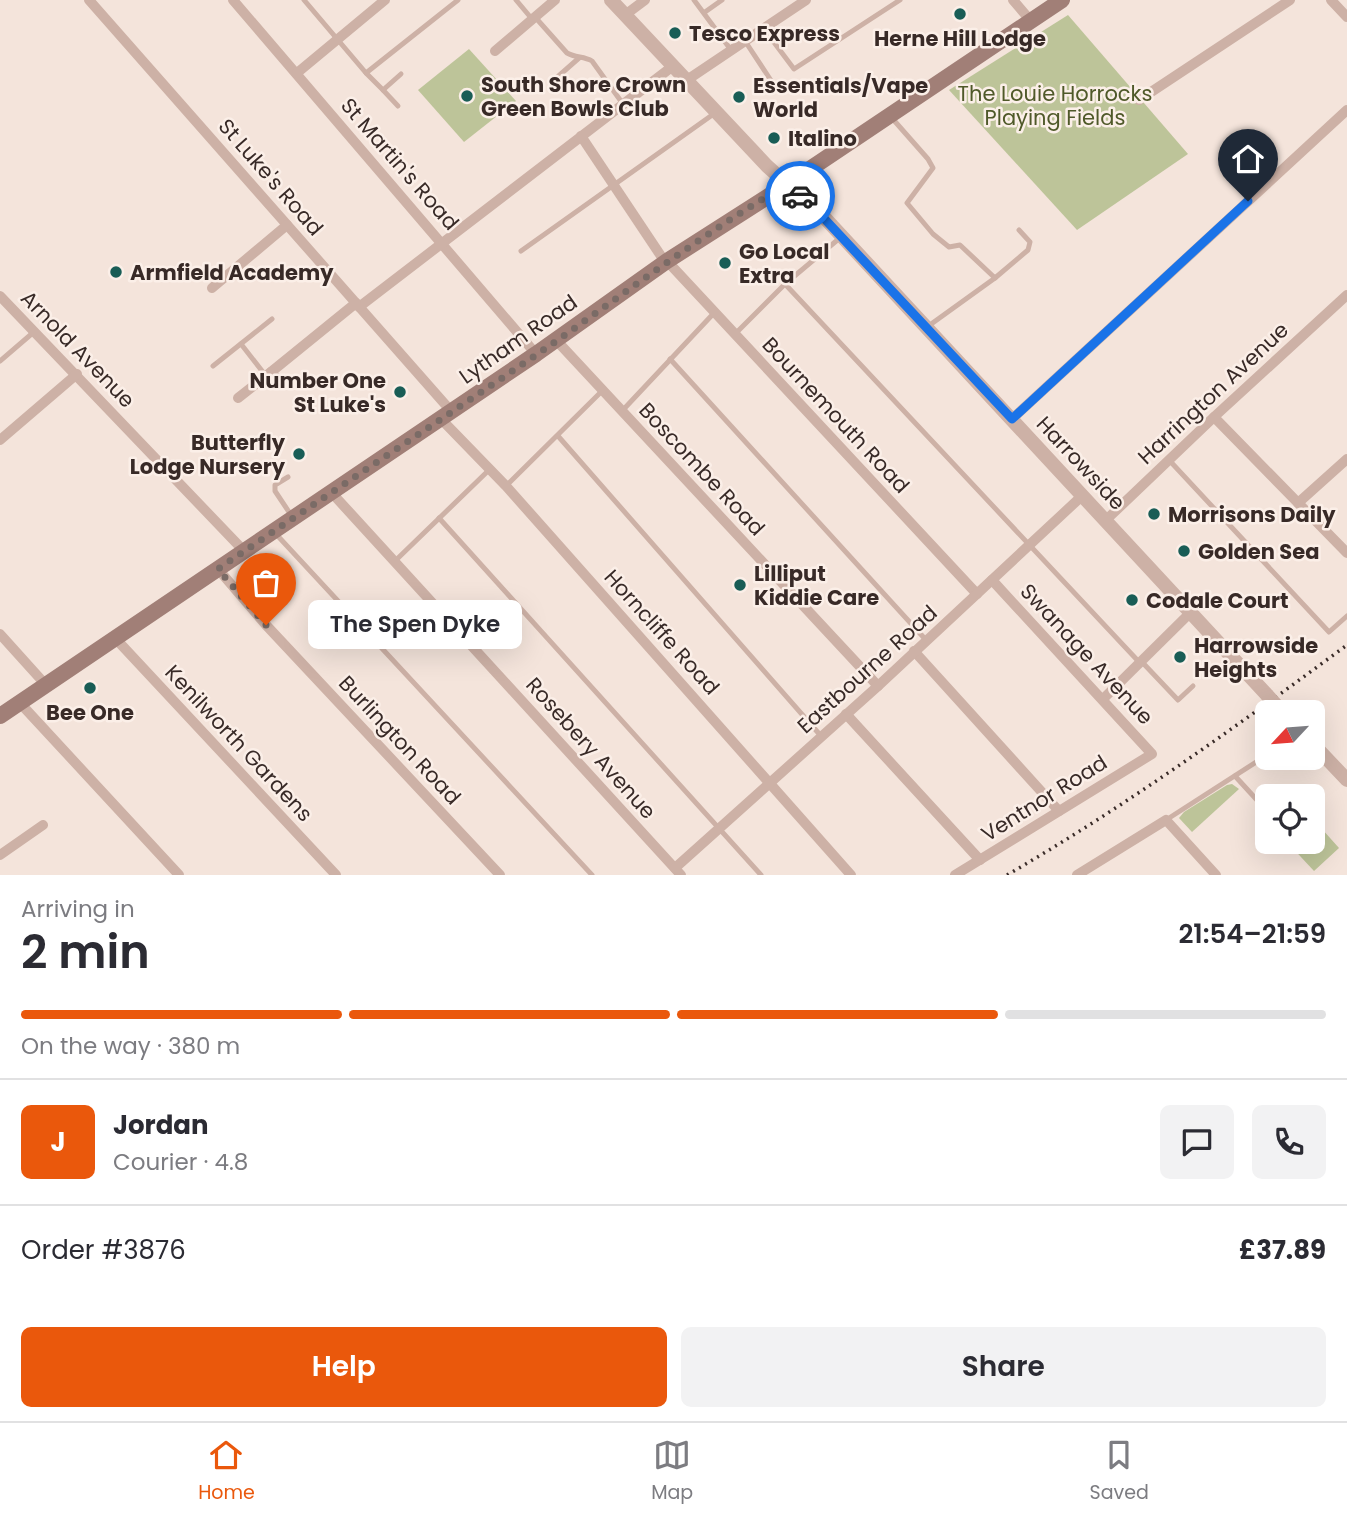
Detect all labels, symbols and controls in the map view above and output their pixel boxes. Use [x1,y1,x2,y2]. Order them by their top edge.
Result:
marker: Herne Hill Lodge [952,6,968,22]
place label: Tesco Express [689,19,840,48]
place label: Herne Hill Lodge [874,24,1046,53]
marker: Tesco Express [667,25,683,41]
place label: South Shore Crown Green Bowls Club [481,70,686,123]
place label: Essentials/Vape World [753,71,928,124]
park label: The Louie Horrocks Playing Fields [958,79,1152,132]
marker: South Shore Crown Green Bowls Club [459,88,475,104]
marker: Essentials/Vape World [731,89,747,105]
street label: St Martin's Road [334,92,466,236]
street label: St Luke's Road [212,112,330,242]
place label: Italino [788,124,857,153]
pin [1218,129,1278,201]
marker: Italino [766,130,782,146]
icon: home [1229,140,1267,178]
courier [765,161,835,231]
icon: car [781,177,819,215]
place label: Go Local Extra [739,237,829,290]
marker: Go Local Extra [717,255,733,271]
place label: Armfield Academy [130,258,334,287]
marker: Armfield Academy [108,264,124,280]
street label: Arnold Avenue [15,284,141,414]
street label: Lytham Road [453,288,583,390]
street label: Harrington Avenue [1131,315,1295,471]
street label: Bournemouth Road [756,331,916,499]
place label: Number One St Luke's [250,366,386,419]
marker: Number One St Luke's [392,384,408,400]
street label: Boscombe Road [633,396,771,542]
street label: Harrowside [1030,410,1132,516]
place label: Butterfly Lodge Nursery [130,428,286,481]
marker: Butterfly Lodge Nursery [291,446,307,462]
place label: Morrisons Daily [1168,500,1336,529]
marker: Morrisons Daily [1146,506,1162,522]
place label: Golden Sea [1198,537,1320,566]
marker: Golden Sea [1176,543,1192,559]
pin [236,553,296,625]
place label: Lilliput Kiddie Care [754,559,879,612]
street label: Horncliffe Road [598,563,726,701]
icon: bag [247,564,285,602]
marker: Lilliput Kiddie Care [732,577,748,593]
street label: Swanage Avenue [1014,577,1160,731]
place label: Codale Court [1146,586,1289,615]
marker: Codale Court [1124,592,1140,608]
street label: Eastbourne Road [791,598,943,740]
callout: The Spen Dyke [308,600,522,650]
text: The Spen Dyke [330,608,500,640]
place label: Harrowside Heights [1194,631,1318,684]
marker: Harrowside Heights [1172,649,1188,665]
street label: Kenilworth Gardens [159,658,319,828]
street label: Burlington Road [332,669,468,811]
street label: Rosebery Avenue [519,671,663,825]
marker: Bee One [82,680,98,696]
place label: Bee One [46,698,134,727]
north arrow [1255,700,1325,770]
map controls [1255,700,1325,854]
street label: Ventnor Road [976,748,1112,848]
button: locate [1255,784,1325,854]
text: Arriving in [21,893,135,925]
text: 21:54–21:59 [1178,916,1326,952]
text: 2 min [21,920,150,984]
text: On the way · 380 m [21,1030,240,1062]
button: chat [1160,1105,1234,1179]
button: phone [1252,1105,1326,1179]
text: Jordan [113,1107,209,1143]
text: J [50,1124,66,1160]
text: Courier · 4.8 [113,1146,248,1178]
text: Order #3876 [21,1232,186,1268]
text: £37.89 [1239,1232,1326,1268]
button: Help [21,1327,667,1407]
button: Share [681,1327,1326,1407]
tab: Home [198,1436,255,1507]
tab: Map [651,1436,693,1507]
tab: Saved [1090,1436,1149,1507]

